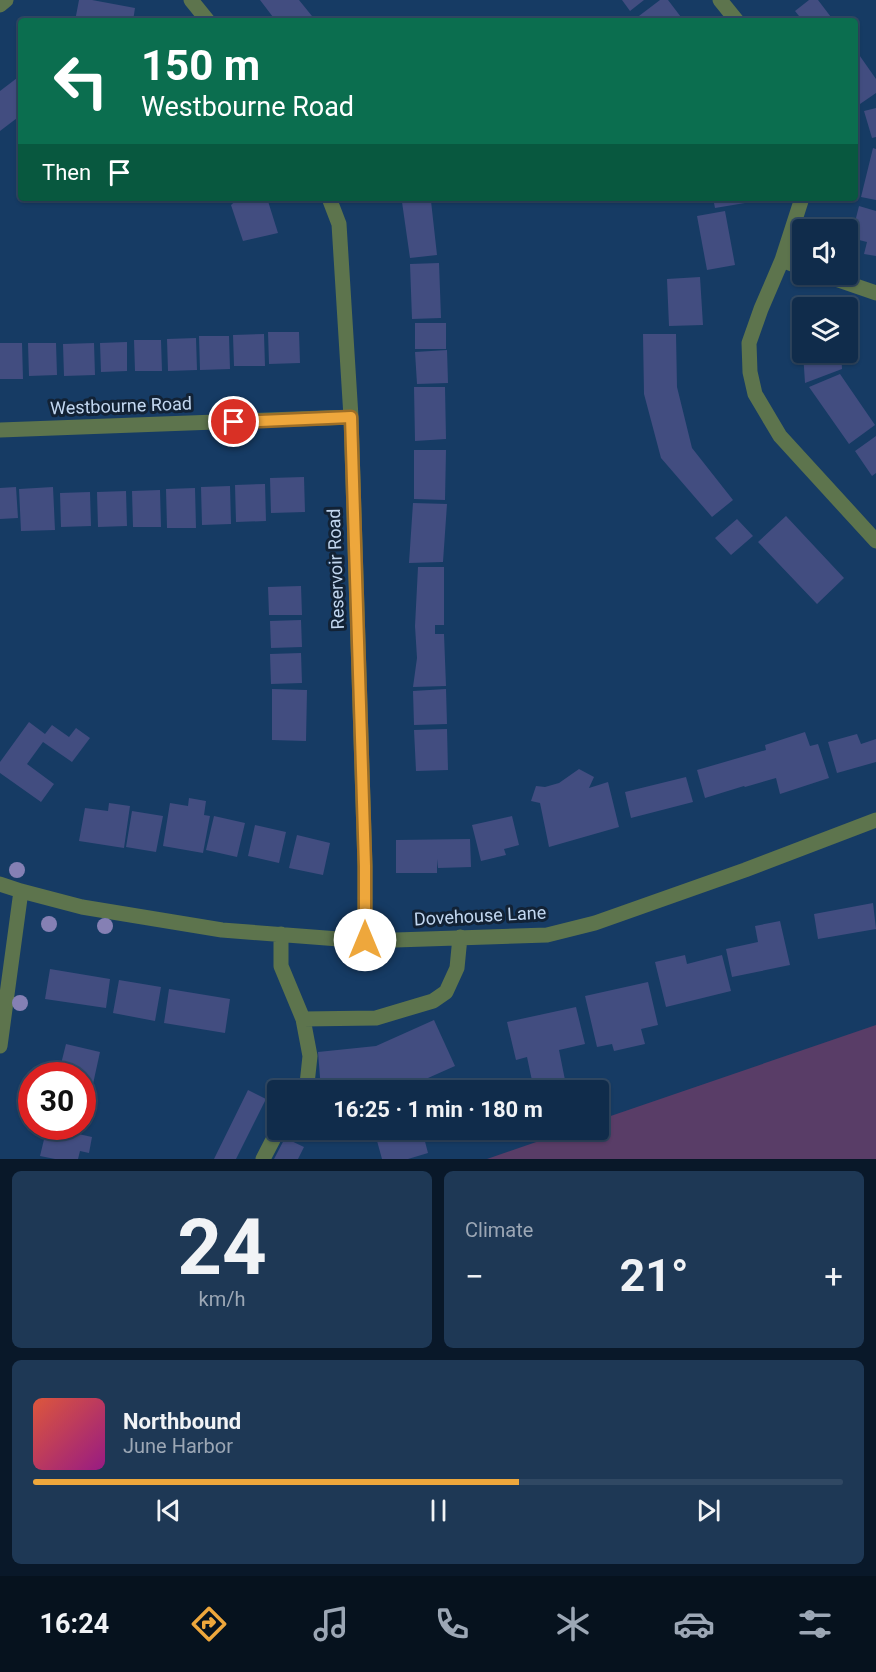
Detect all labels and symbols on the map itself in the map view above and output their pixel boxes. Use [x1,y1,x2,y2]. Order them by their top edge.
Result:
street label: Westbourne Road [50,393,192,418]
pin [208,396,259,447]
street label: Reservoir Road [323,508,348,630]
street label: Dovehouse Lane [413,902,547,929]
position arrow [333,908,397,972]
speed limit sign: 30 [18,1062,96,1140]

